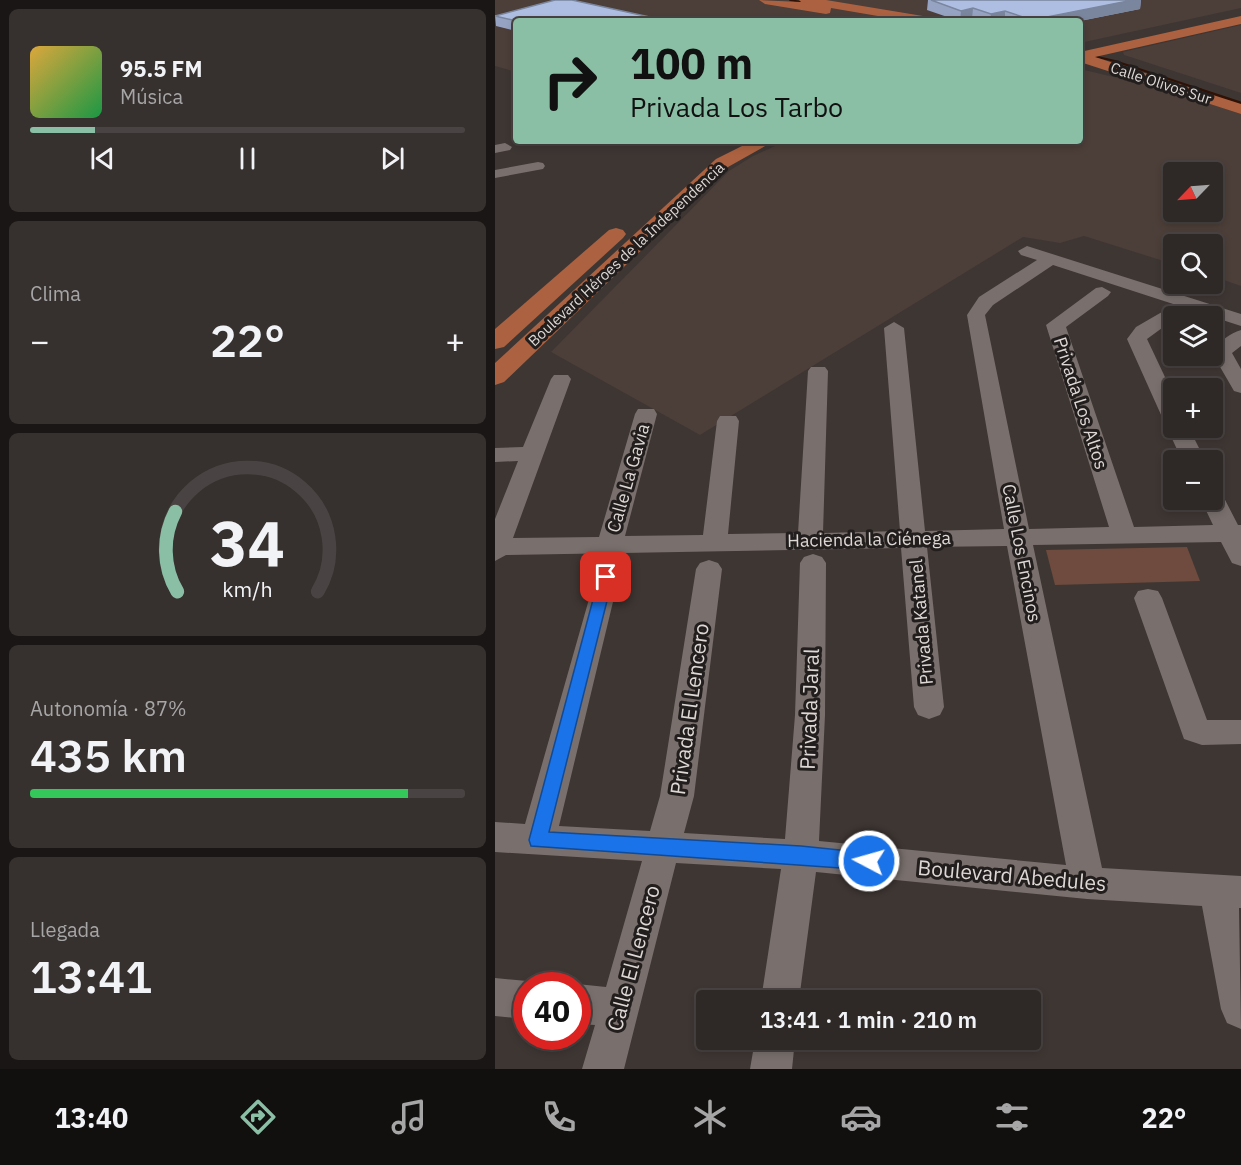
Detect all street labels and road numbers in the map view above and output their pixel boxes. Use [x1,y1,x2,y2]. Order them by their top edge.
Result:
street label: Calle Olivos Sur [1108,58,1214,108]
street label: Boulevard Héroes de la Independencia [524,158,728,350]
street label: Privada Los Altos [1049,334,1113,472]
street label: Calle La Gavia [601,420,655,535]
street label: Calle Los Encinos [997,482,1047,624]
street label: Hacienda la Ciénega [787,526,951,552]
street label: Privada Katanel [904,558,938,686]
street label: Privada El Lencero [663,621,715,797]
street label: Privada Jaral [793,647,825,770]
street label: Boulevard Abedules [916,853,1108,897]
street label: Calle El Lencero [600,882,666,1034]

